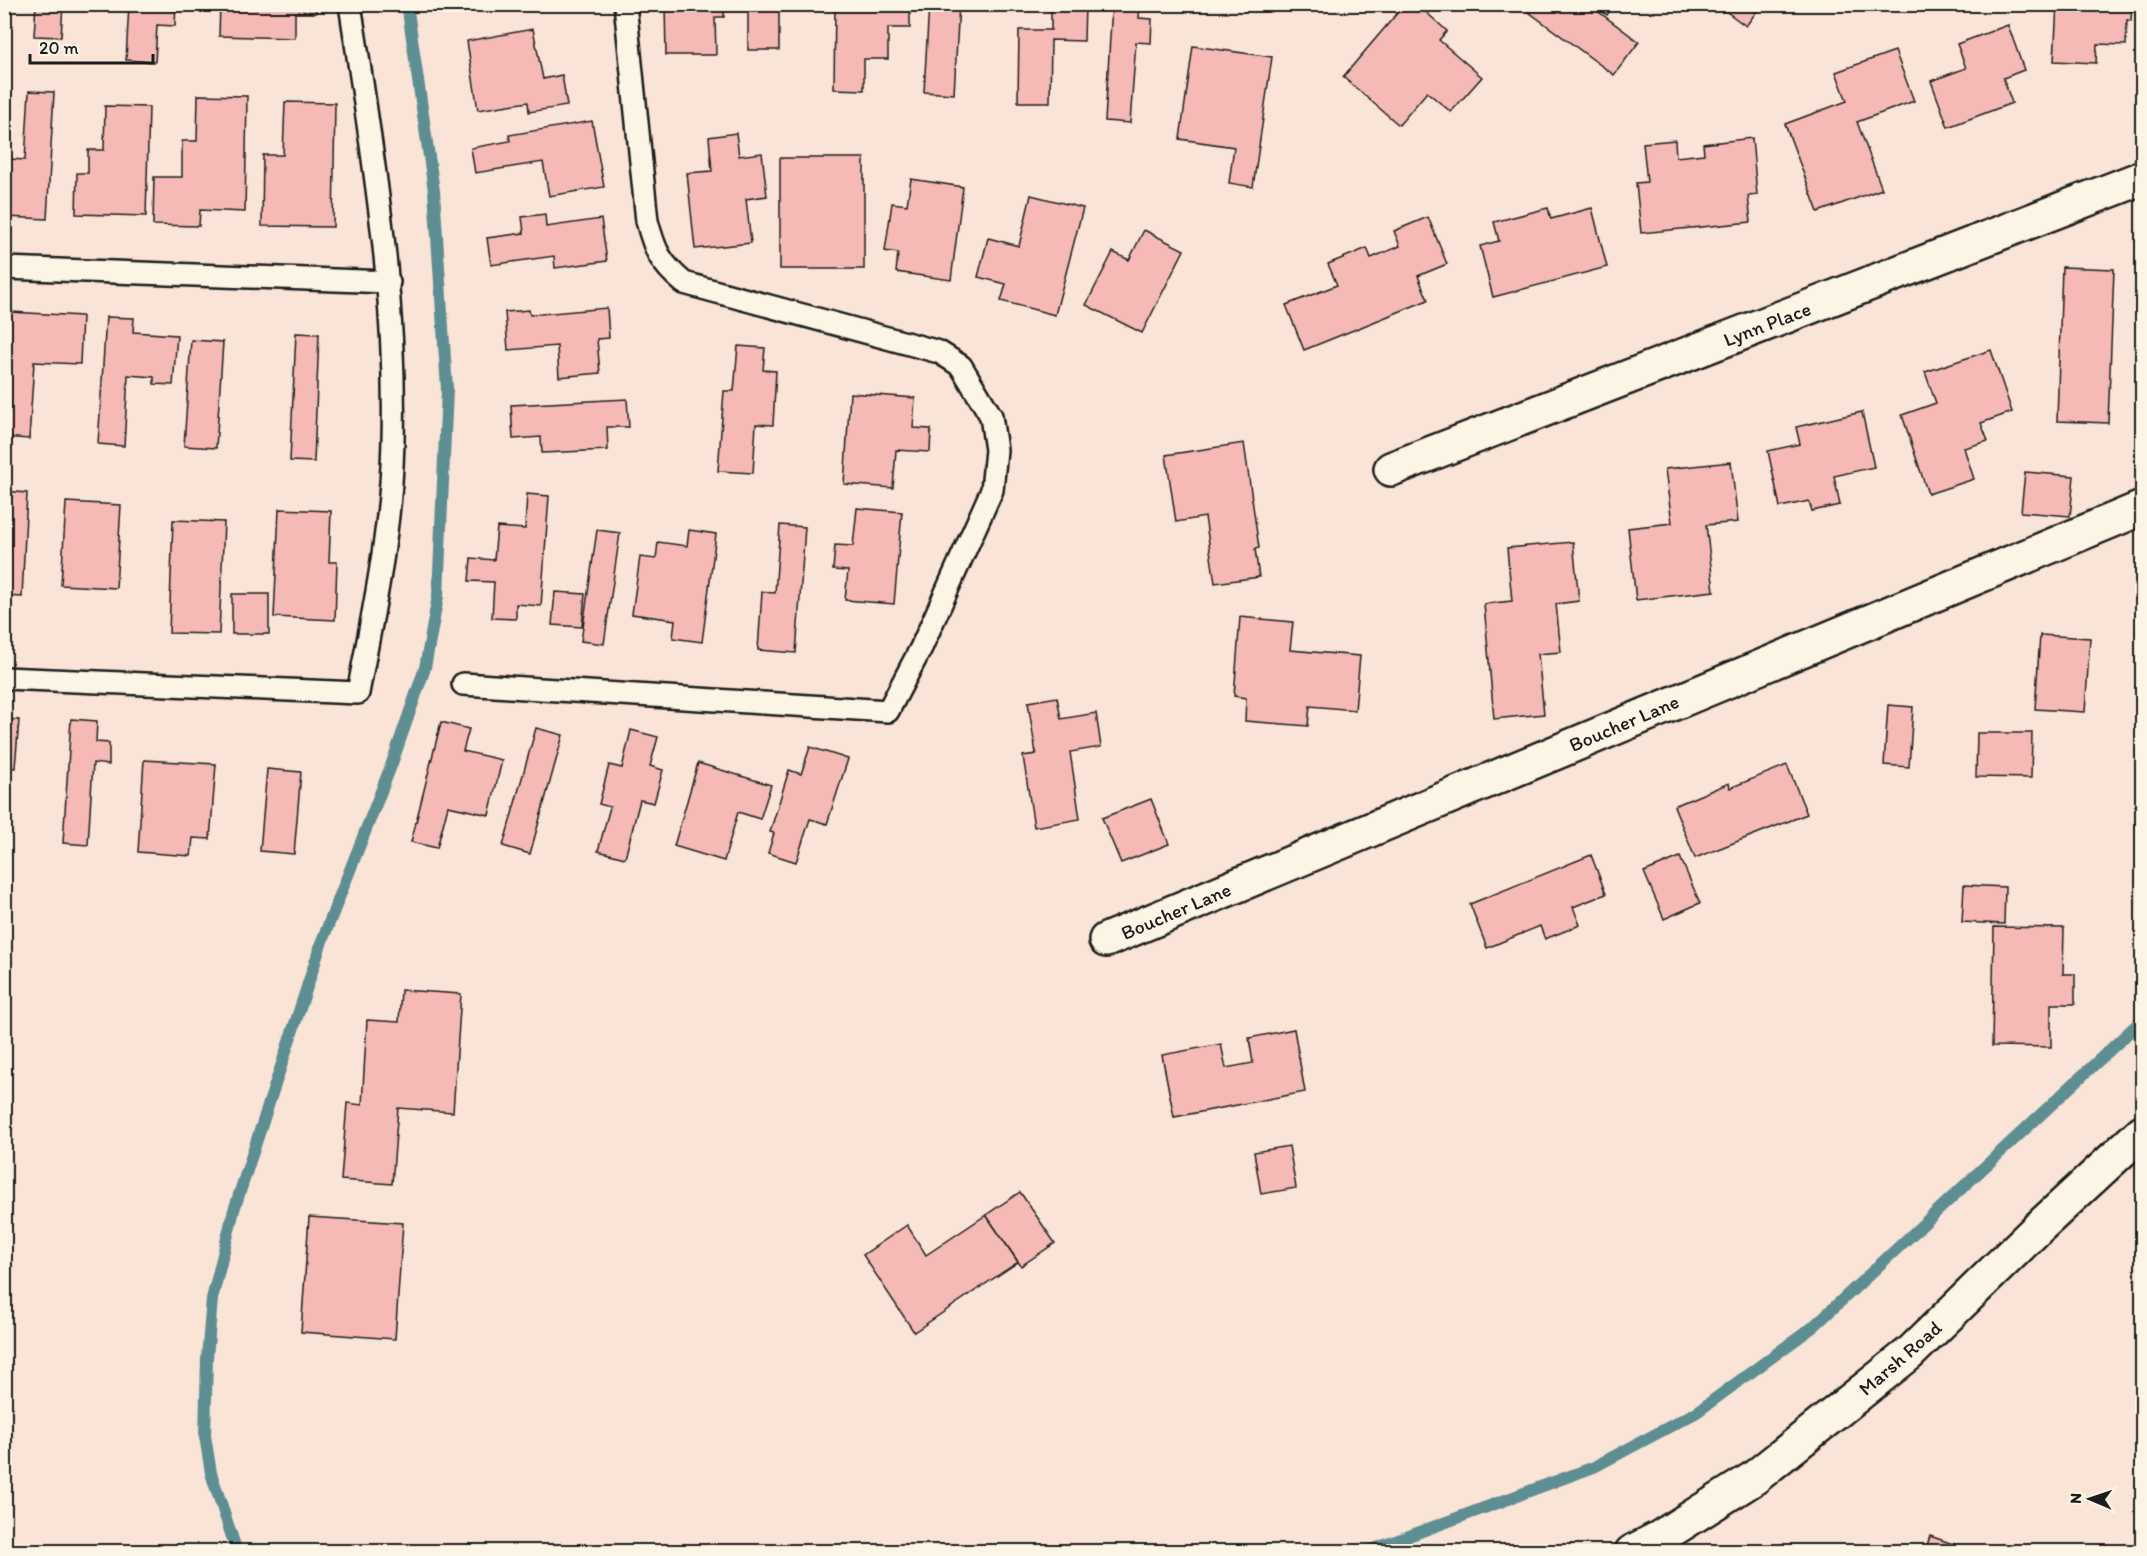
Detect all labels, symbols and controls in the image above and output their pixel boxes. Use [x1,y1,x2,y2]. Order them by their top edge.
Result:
scale bar [30,27,153,65]
text: 20 m [39,37,79,59]
street label: Lynn Place [1720,296,1814,352]
street label: Boucher Lane [1565,689,1683,757]
street label: Boucher Lane [1117,877,1235,945]
street label: Marsh Road [1854,1315,1946,1401]
north arrow [2060,1469,2120,1529]
text: N [2066,1493,2085,1504]

